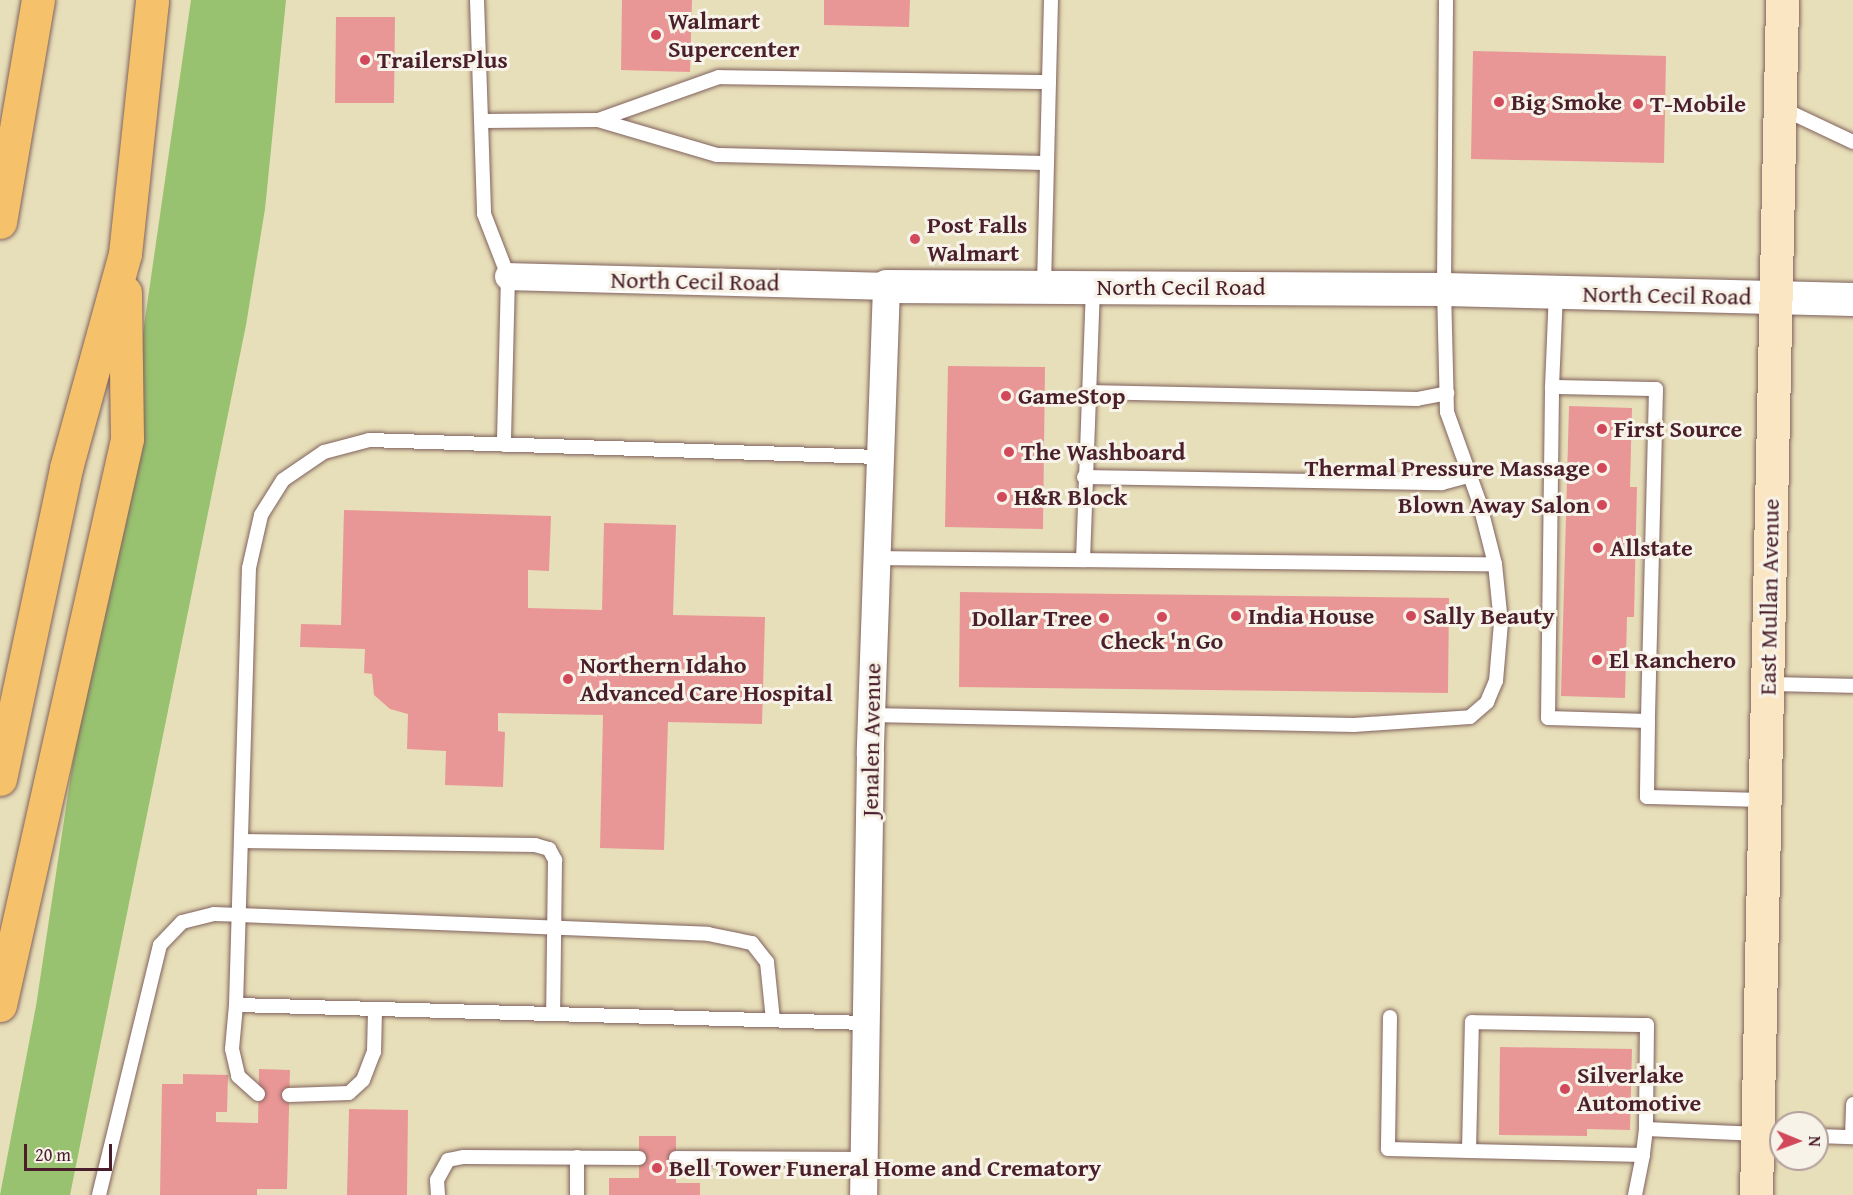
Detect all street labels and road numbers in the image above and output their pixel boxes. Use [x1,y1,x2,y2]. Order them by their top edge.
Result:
street label: North Cecil Road [610,265,780,297]
street label: North Cecil Road [1097,273,1265,301]
street label: North Cecil Road [1582,279,1752,311]
street label: East Mullan Avenue [1753,498,1785,696]
street label: Jenalen Avenue [855,663,887,817]

